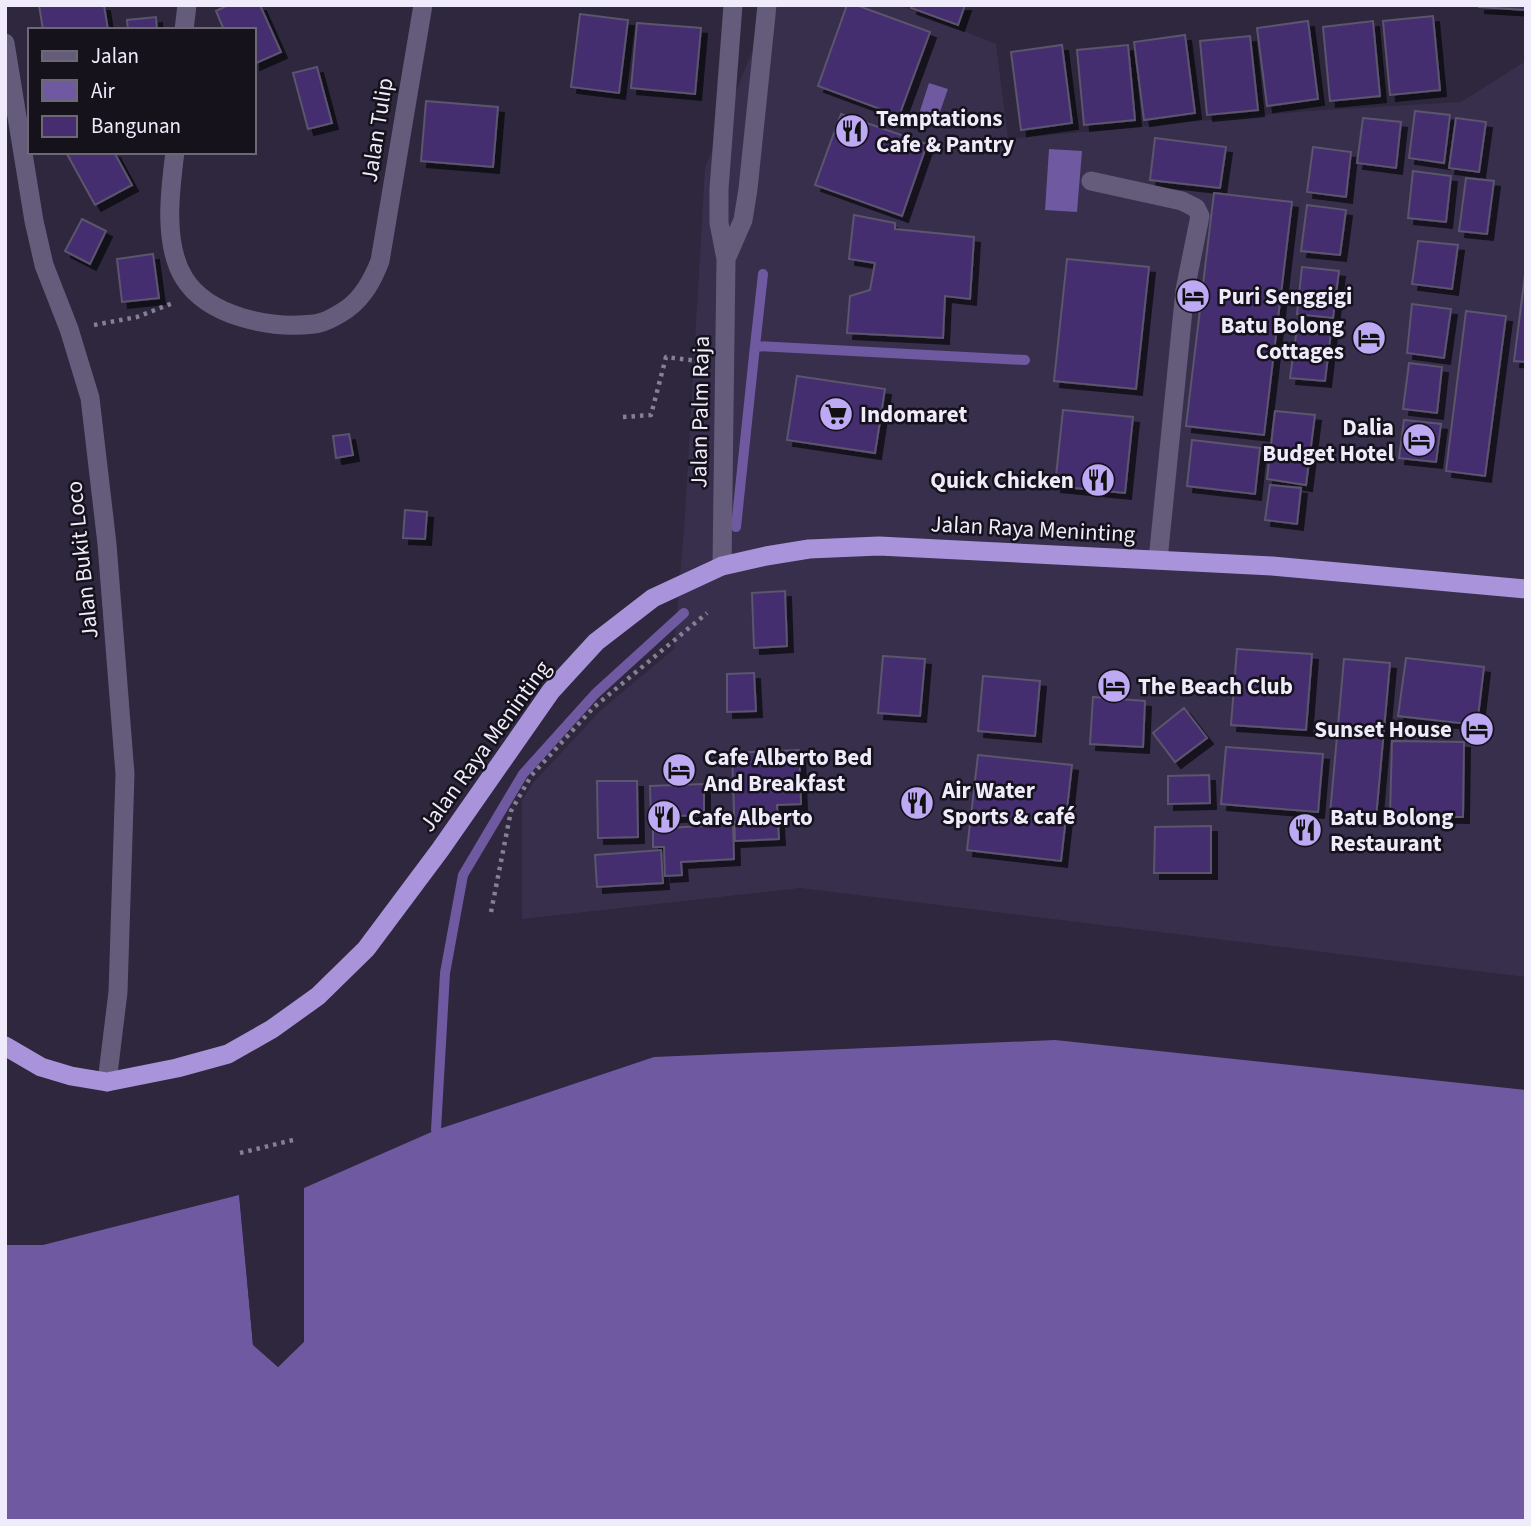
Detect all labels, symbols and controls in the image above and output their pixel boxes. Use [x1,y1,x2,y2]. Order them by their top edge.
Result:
legend [28,28,256,154]
text: Jalan [91,41,139,71]
street label: Jalan Tulip [352,75,402,185]
text: Air [91,76,116,106]
place label: Temptations Cafe & Pantry [876,102,1014,161]
text: Bangunan [91,111,181,141]
restaurant icon: Temptations Cafe & Pantry [833,112,871,150]
hotel icon: Puri Senggigi [1174,277,1212,315]
place label: Puri Senggigi [1218,280,1352,313]
place label: Batu Bolong Cottages [1220,309,1344,368]
hotel icon: Batu Bolong Cottages [1350,319,1388,357]
street label: Jalan Palm Raja [682,336,718,488]
supermarket icon: Indomaret [817,395,855,433]
place label: Indomaret [860,398,967,431]
place label: Dalia Budget Hotel [1262,411,1394,470]
hotel icon: Dalia Budget Hotel [1400,421,1438,459]
restaurant icon: Quick Chicken [1079,461,1117,499]
place label: Quick Chicken [930,464,1074,497]
street label: Jalan Bukit Loco [57,479,107,641]
street label: Jalan Raya Meninting [930,507,1137,551]
street label: Jalan Raya Meninting [411,653,559,839]
hotel icon: The Beach Club [1095,667,1133,705]
place label: The Beach Club [1138,670,1293,703]
hotel icon: Sunset House [1458,710,1496,748]
place label: Sunset House [1314,713,1452,746]
place label: Cafe Alberto Bed And Breakfast [703,741,872,800]
hotel icon: Cafe Alberto Bed And Breakfast [660,751,698,789]
place label: Air Water Sports & café [941,774,1075,833]
restaurant icon: Air Water Sports & café [898,784,936,822]
restaurant icon: Cafe Alberto [645,798,683,836]
place label: Cafe Alberto [688,801,813,834]
place label: Batu Bolong Restaurant [1330,801,1454,860]
restaurant icon: Batu Bolong Restaurant [1286,811,1324,849]

